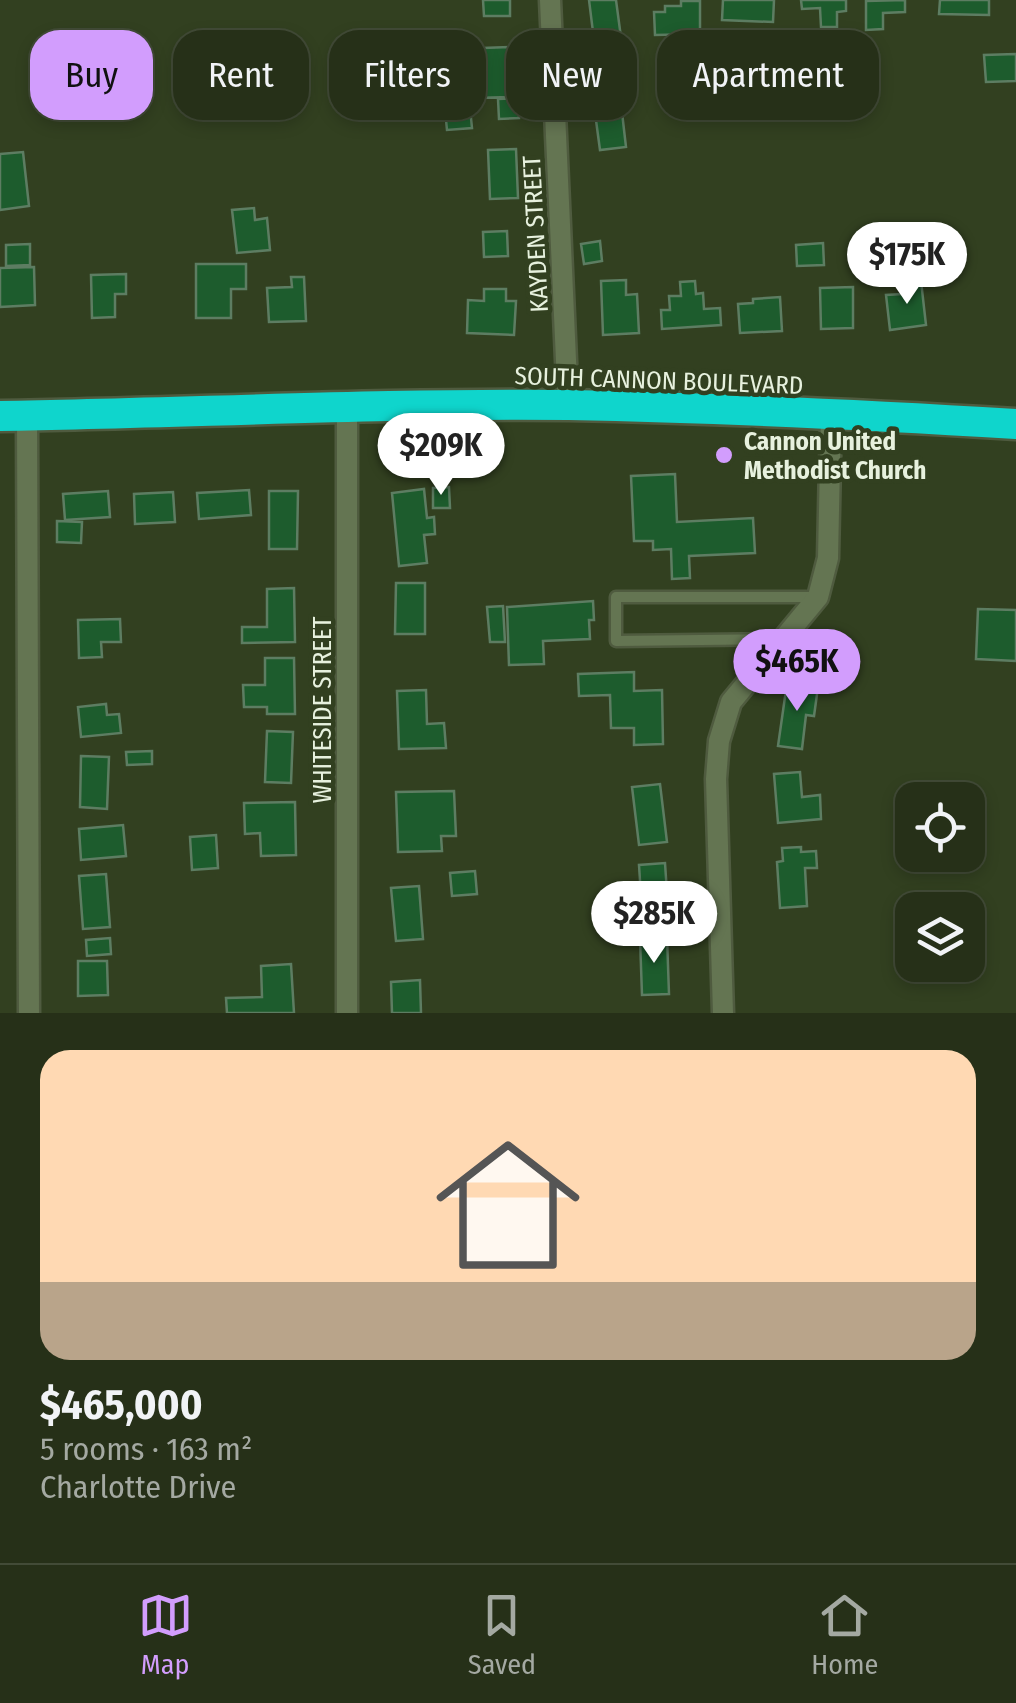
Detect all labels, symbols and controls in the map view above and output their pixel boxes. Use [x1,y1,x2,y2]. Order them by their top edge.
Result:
chip: Buy [30,30,153,120]
chip: Rent [173,30,309,120]
chip: Filters [329,30,486,120]
chip: New [506,30,637,120]
chip: Apartment [657,30,879,120]
street label: KAYDEN STREET [517,154,555,313]
pin: $175K [837,222,977,307]
text: $175K [869,235,945,273]
street label: SOUTH CANNON BOULEVARD [514,361,804,401]
pin: $209K [371,413,511,498]
text: $209K [400,426,482,464]
place label: Cannon United Methodist Church [744,427,926,486]
marker: Cannon United Methodist Church [713,444,735,466]
street label: WHITESIDE STREET [308,616,338,803]
pin: $465K [727,629,867,714]
text: $465K [755,642,839,680]
map controls [895,782,985,982]
button: locate [895,782,985,872]
pin: $285K [584,881,724,966]
button: layers [895,892,985,982]
text: $285K [613,894,695,932]
icon: home [418,1115,598,1295]
text: $465,000 [40,1380,203,1430]
text: 5 rooms · 163 m² [40,1430,252,1468]
text: Charlotte Drive [40,1468,236,1506]
tab: Map [138,1588,193,1681]
tab: Saved [468,1588,536,1681]
tab: Home [811,1588,878,1681]

